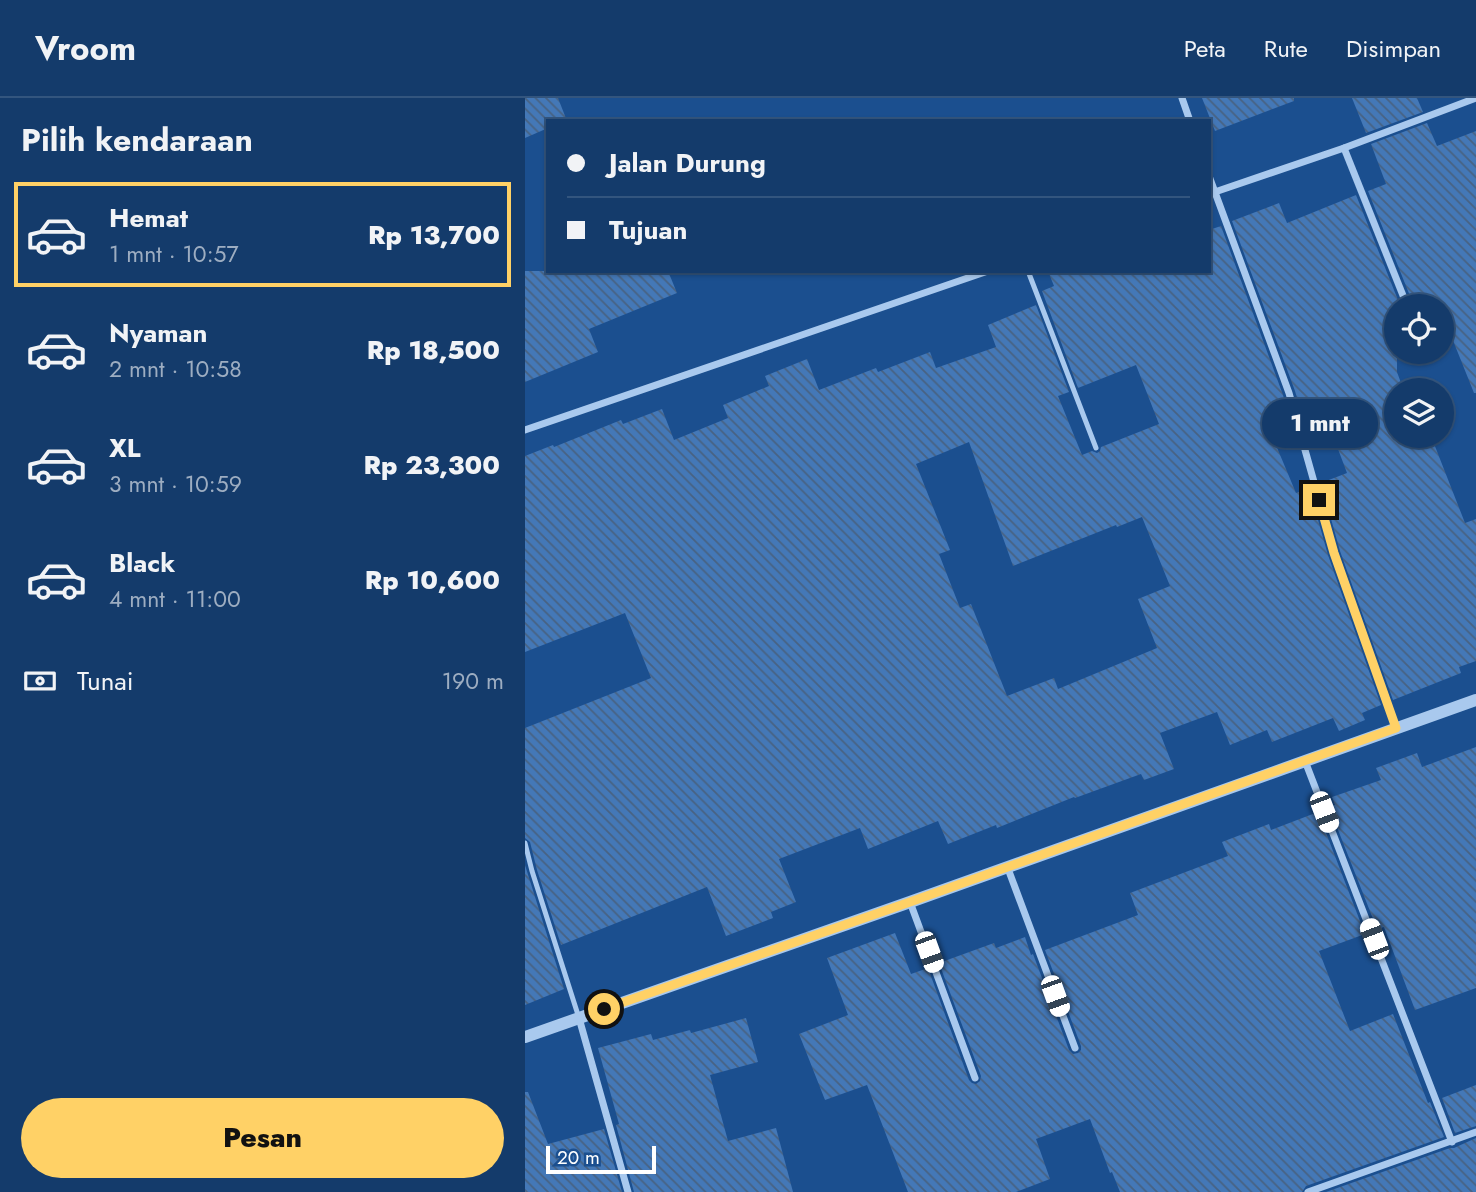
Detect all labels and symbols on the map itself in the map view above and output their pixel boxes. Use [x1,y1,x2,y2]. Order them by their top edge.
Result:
callout: 1 mnt [1261,398,1377,448]
route end [1303,484,1335,516]
car [1307,789,1342,835]
car [1357,916,1392,962]
car [912,929,947,975]
car [1038,973,1073,1019]
route start [588,993,620,1025]
scale bar [546,1143,656,1175]

